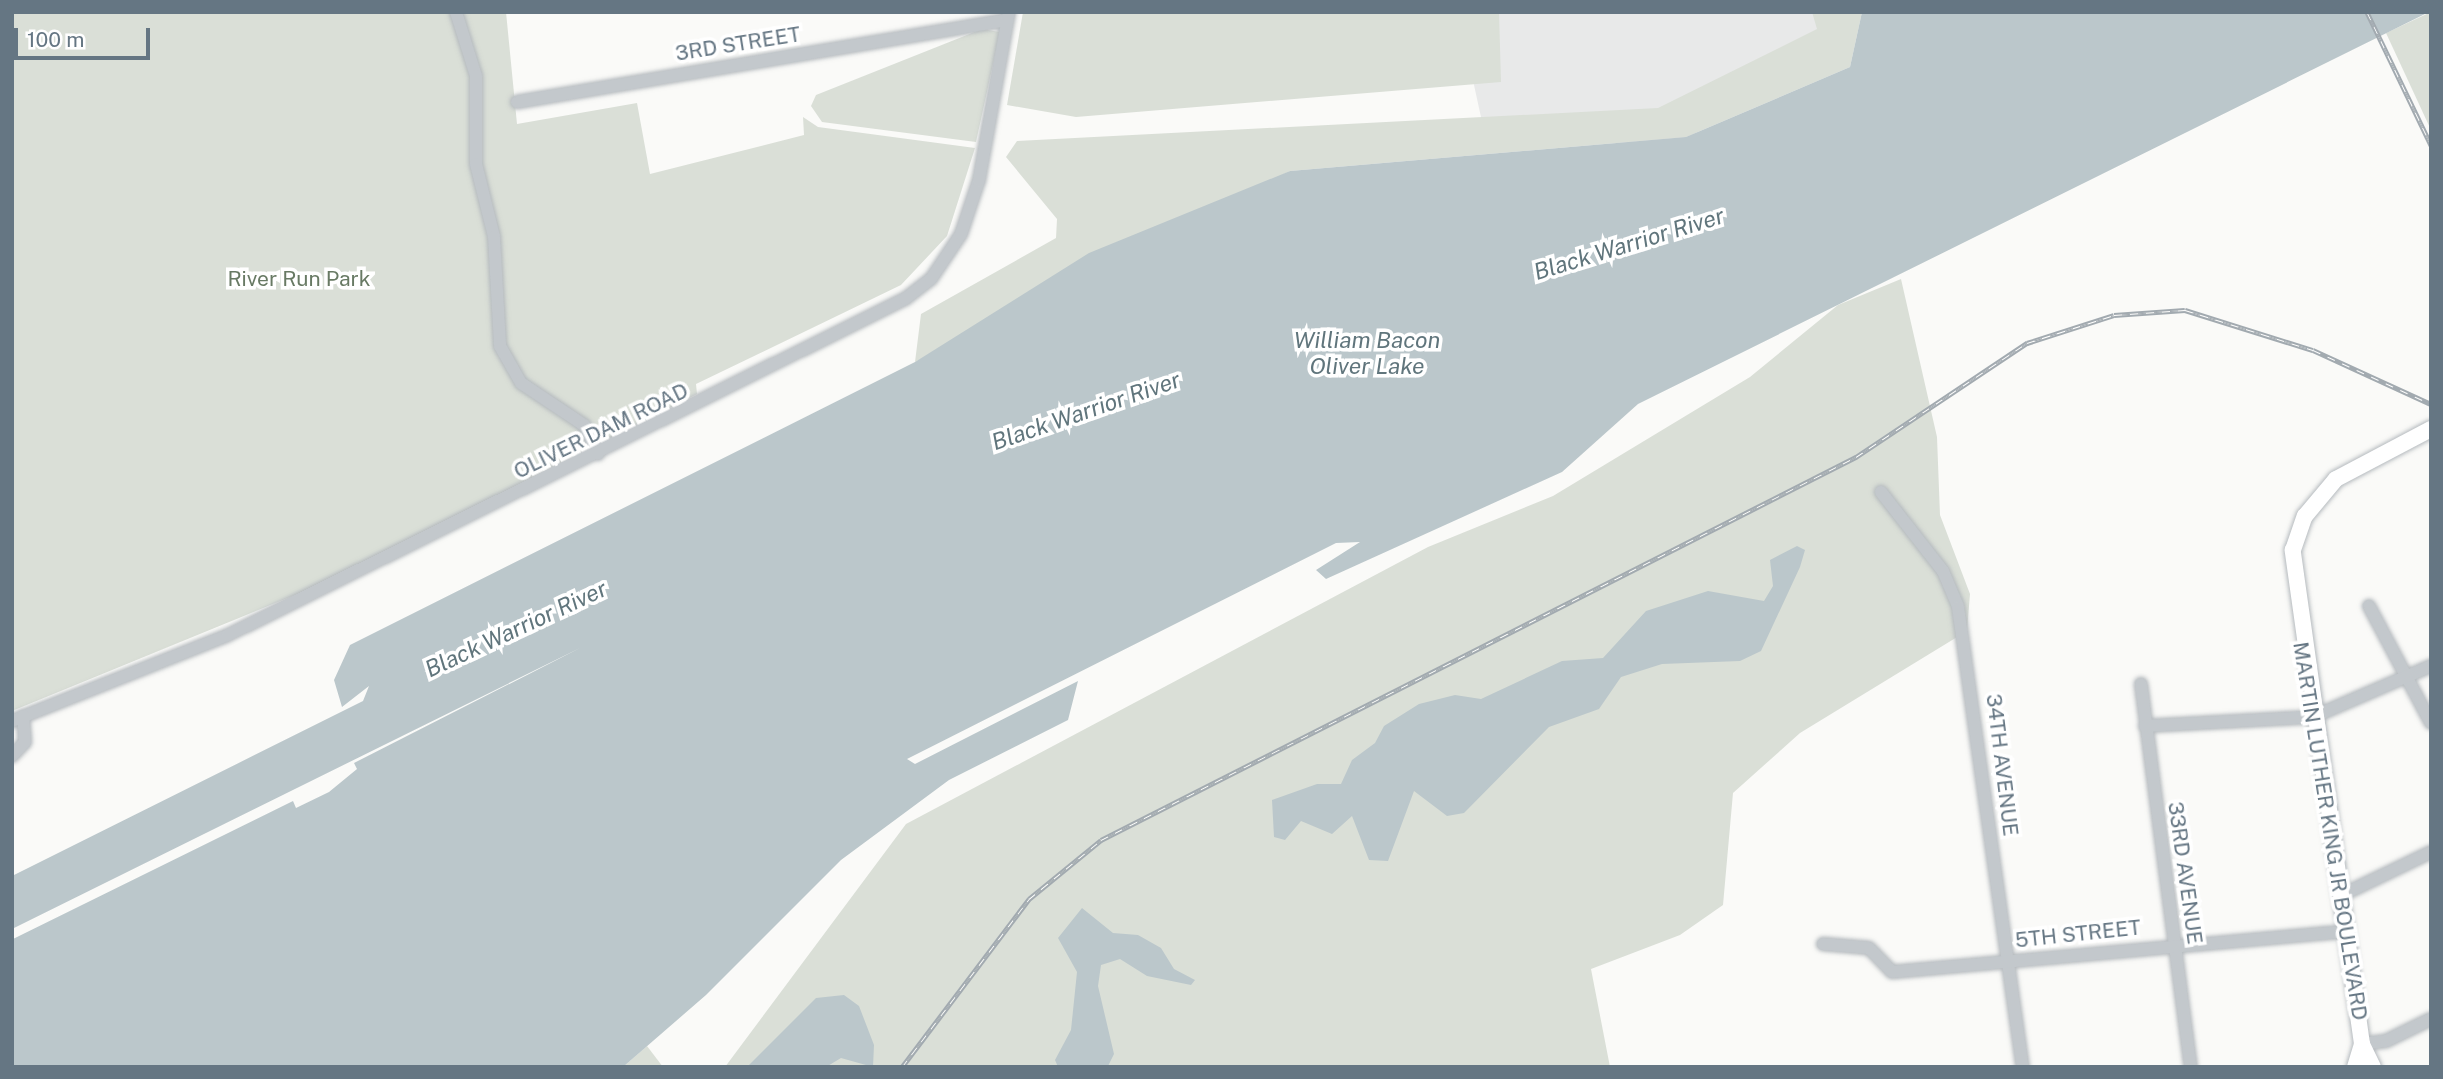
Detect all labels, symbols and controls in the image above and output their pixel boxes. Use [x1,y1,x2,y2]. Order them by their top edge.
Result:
scale bar [18,14,154,58]
street label: 3RD STREET [674,22,802,66]
text: 100 m [27,27,84,52]
water label: Black Warrior River [1530,202,1728,286]
park label: River Run Park [227,266,371,292]
water label: William Bacon Oliver Lake [1294,326,1440,380]
water label: Black Warrior River [988,366,1184,456]
street label: OLIVER DAM ROAD [510,378,692,484]
water label: Black Warrior River [420,575,612,683]
street label: MARTIN LUTHER KING JR BOULEVARD [2288,640,2372,1022]
street label: 34TH AVENUE [1981,692,2023,838]
street label: 33RD AVENUE [2163,800,2207,946]
street label: 5TH STREET [2014,915,2142,953]

